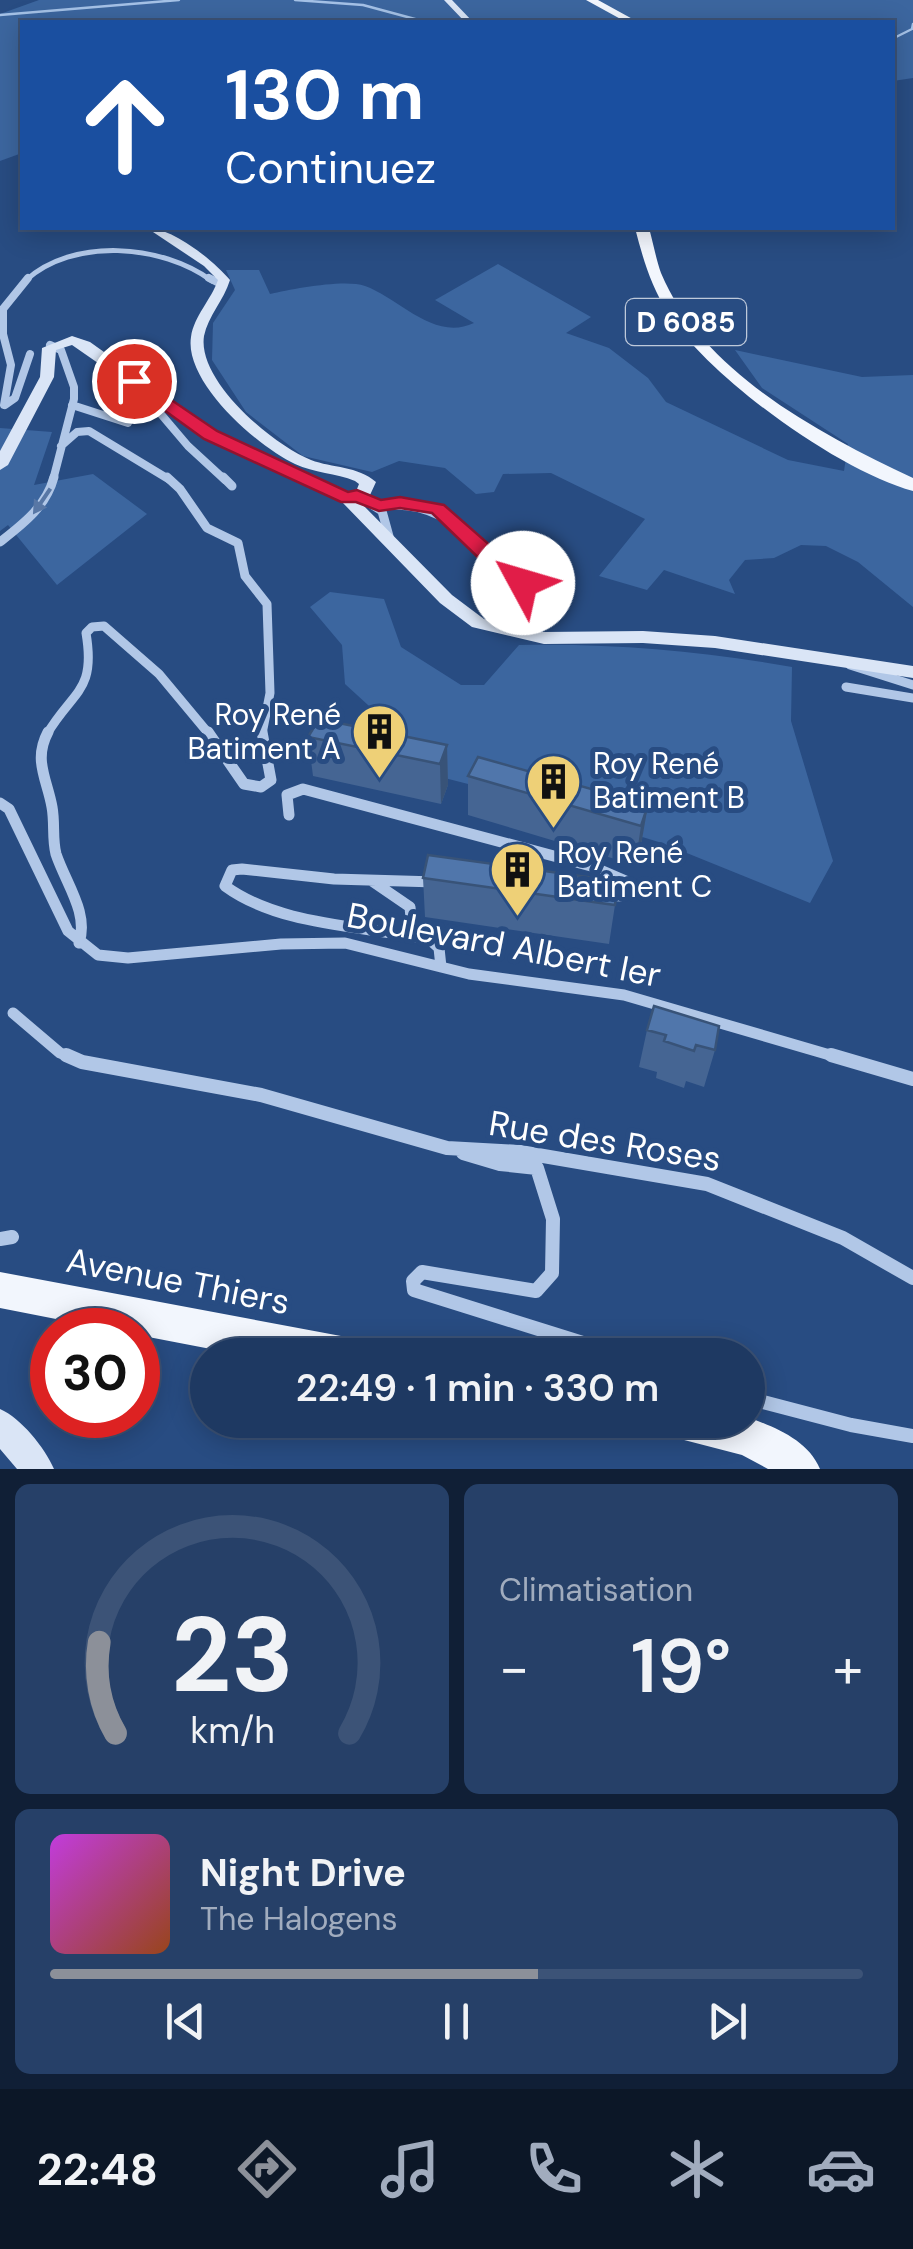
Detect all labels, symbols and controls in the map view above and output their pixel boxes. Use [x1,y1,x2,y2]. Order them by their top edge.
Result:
text: 130 m [225,50,424,141]
icon: ahead [60,60,190,190]
text: Continuez [225,138,436,197]
road number: D 6085 [626,299,746,345]
pin [92,339,177,424]
icon: arrive [107,354,162,409]
one-way arrow [33,487,52,514]
position arrow [471,531,575,635]
place label: Roy René Batiment A [187,695,341,768]
building icon: Roy René Batiment A [350,702,410,781]
place label: Roy René Batiment B [593,744,745,817]
building icon: Roy René Batiment B [524,751,584,830]
place label: Roy René Batiment C [557,833,712,906]
building icon: Roy René Batiment C [488,840,548,919]
street label: Boulevard Albert Ier [343,892,665,998]
street label: Rue des Roses [486,1100,724,1182]
street label: Avenue Thiers [62,1237,294,1325]
speed limit sign: 30 [30,1308,160,1438]
text: 22:49 · 1 min · 330 m [296,1363,659,1413]
text: Climatisation [499,1569,693,1611]
text: 23 [171,1588,293,1723]
text: 19° [631,1618,731,1715]
text: − [499,1632,529,1704]
text: + [833,1632,863,1704]
text: km/h [190,1708,274,1754]
text: Night Drive [200,1848,406,1898]
text: The Halogens [200,1898,398,1940]
icon: previous [158,1994,213,2049]
icon: pause [429,1994,484,2049]
icon: next [700,1994,755,2049]
icon: directions [232,2134,302,2204]
icon: music [375,2134,445,2204]
icon: phone [519,2134,589,2204]
icon: climate [662,2134,732,2204]
icon: car [806,2134,876,2204]
text: 22:48 [37,2140,158,2199]

